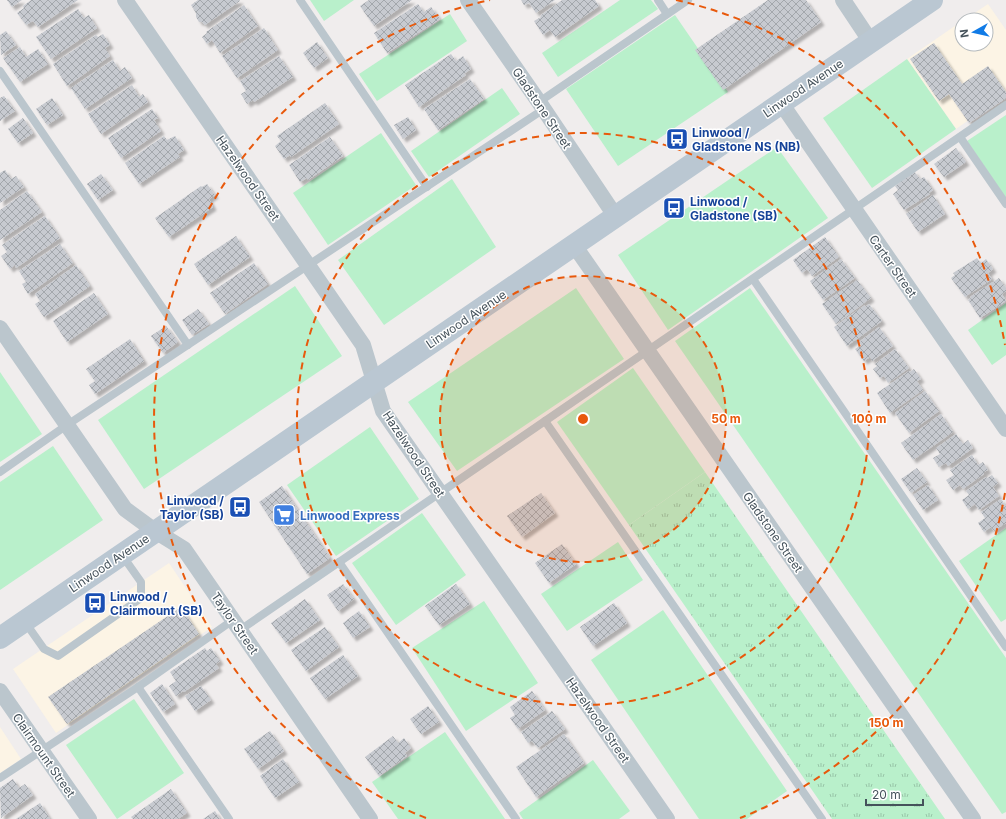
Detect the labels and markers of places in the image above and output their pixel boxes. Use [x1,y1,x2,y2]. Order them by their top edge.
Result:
place label: Linwood / Gladstone NS (NB) [692,125,801,154]
bus stop icon: Linwood / Gladstone NS (NB) [664,126,690,152]
place label: Linwood / Gladstone (SB) [690,194,777,223]
bus stop icon: Linwood / Gladstone (SB) [661,195,687,221]
centre of rings [576,412,590,426]
place label: Linwood / Taylor (SB) [160,493,224,522]
bus stop icon: Linwood / Taylor (SB) [227,494,253,520]
supermarket icon: Linwood Express [271,502,297,528]
place label: Linwood Express [300,508,400,523]
place label: Linwood / Clairmount (SB) [110,589,203,618]
bus stop icon: Linwood / Clairmount (SB) [82,590,108,616]

